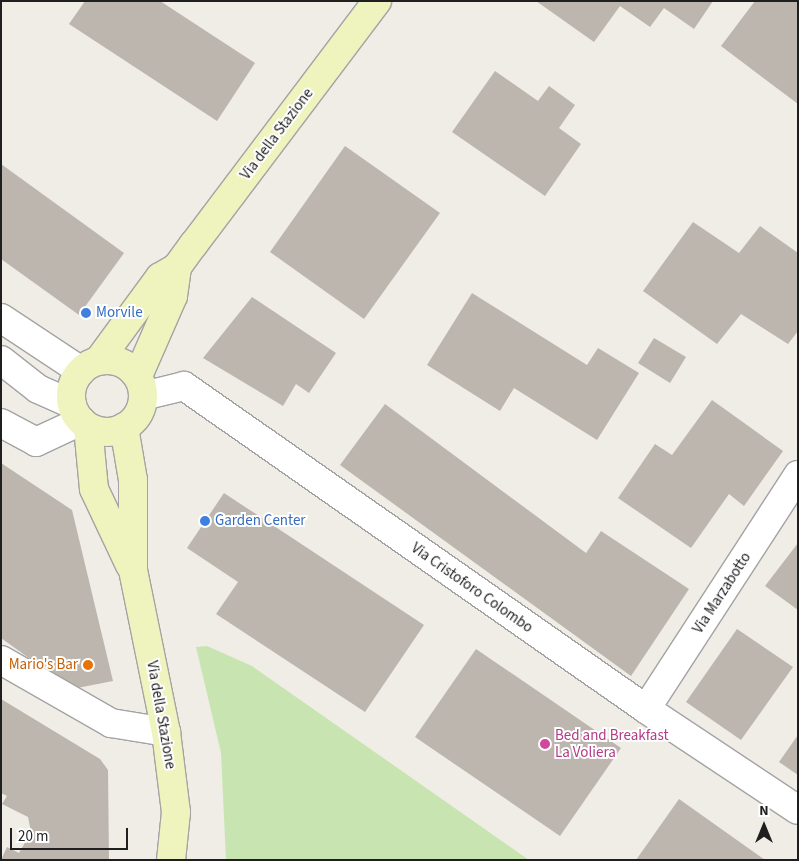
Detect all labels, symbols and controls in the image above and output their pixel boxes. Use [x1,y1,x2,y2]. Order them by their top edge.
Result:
street label: Via della Stazione [237,85,317,183]
place label: Morvile [96,304,143,322]
marker: Morvile [80,307,92,319]
place label: Garden Center [215,512,306,530]
marker: Garden Center [199,515,211,527]
street label: Via Cristoforo Colombo [408,539,536,637]
street label: Via Marzabotto [689,549,755,637]
place label: Mario's Bar [9,656,78,674]
marker: Mario's Bar [82,659,94,671]
street label: Via della Stazione [143,659,179,771]
place label: Bed and Breakfast La Voliera [555,726,668,761]
marker: Bed and Breakfast La Voliera [539,738,551,750]
north arrow [739,801,789,851]
text: N [759,801,769,821]
scale bar [12,818,130,850]
text: 20 m [18,826,48,847]

